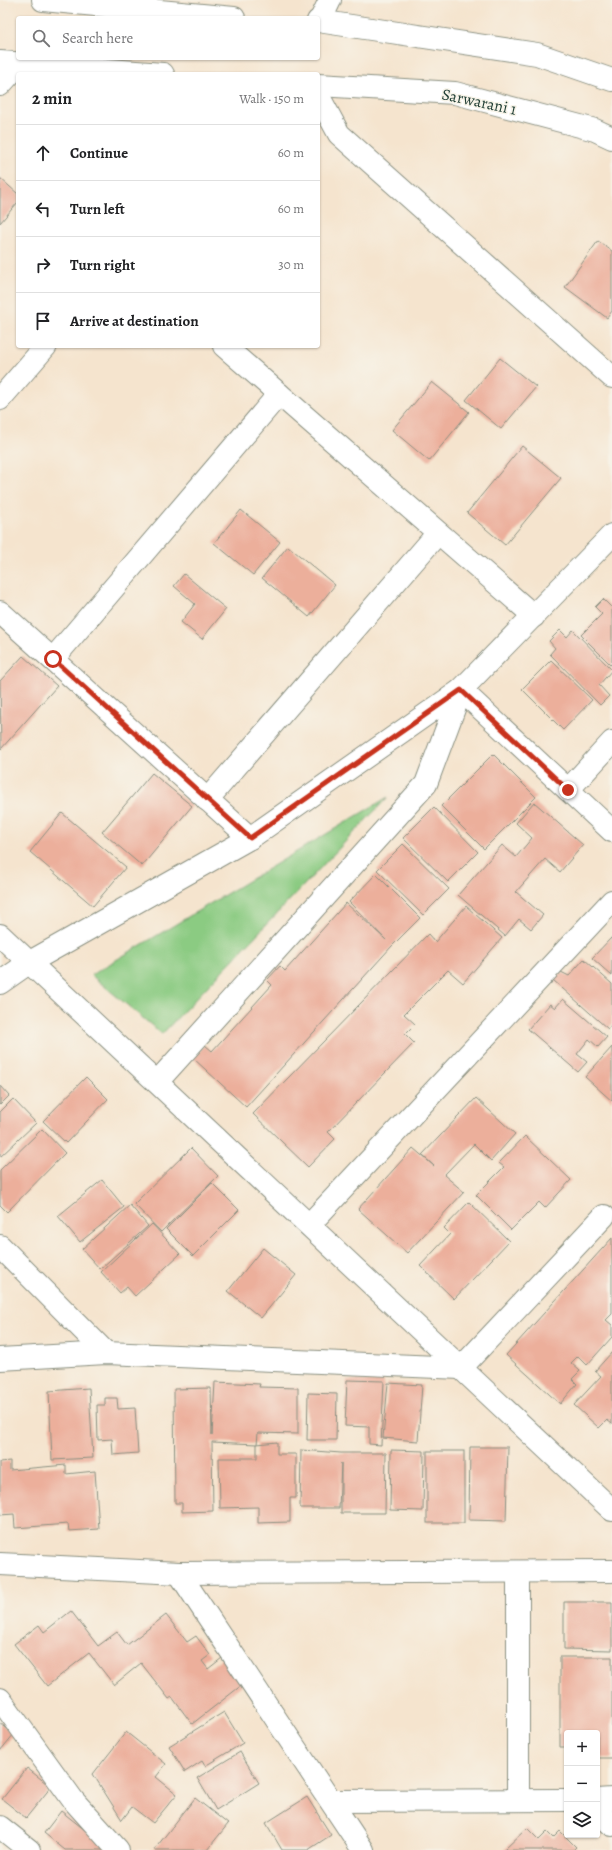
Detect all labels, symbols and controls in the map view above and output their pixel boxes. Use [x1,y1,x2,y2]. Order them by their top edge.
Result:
search box [16,16,320,60]
icon: search [30,27,52,49]
text: Search here [62,28,133,48]
street label: Sarwarani 1 [440,83,519,121]
text: 2 min [32,87,72,110]
text: Walk · 150 m [239,90,304,107]
icon: ahead [32,142,54,164]
text: Continue [70,143,128,163]
text: 60 m [278,144,304,161]
icon: left [32,198,54,220]
text: Turn left [70,199,125,219]
text: 60 m [278,200,304,217]
icon: right [32,254,54,276]
text: Turn right [70,255,135,275]
text: 30 m [278,256,304,273]
icon: arrive [32,310,54,332]
text: Arrive at destination [70,311,199,331]
route start [44,650,62,668]
route end [559,781,577,799]
map controls [564,1730,600,1838]
button: + [564,1730,600,1766]
button: − [564,1766,600,1802]
button: layers [564,1802,600,1838]

